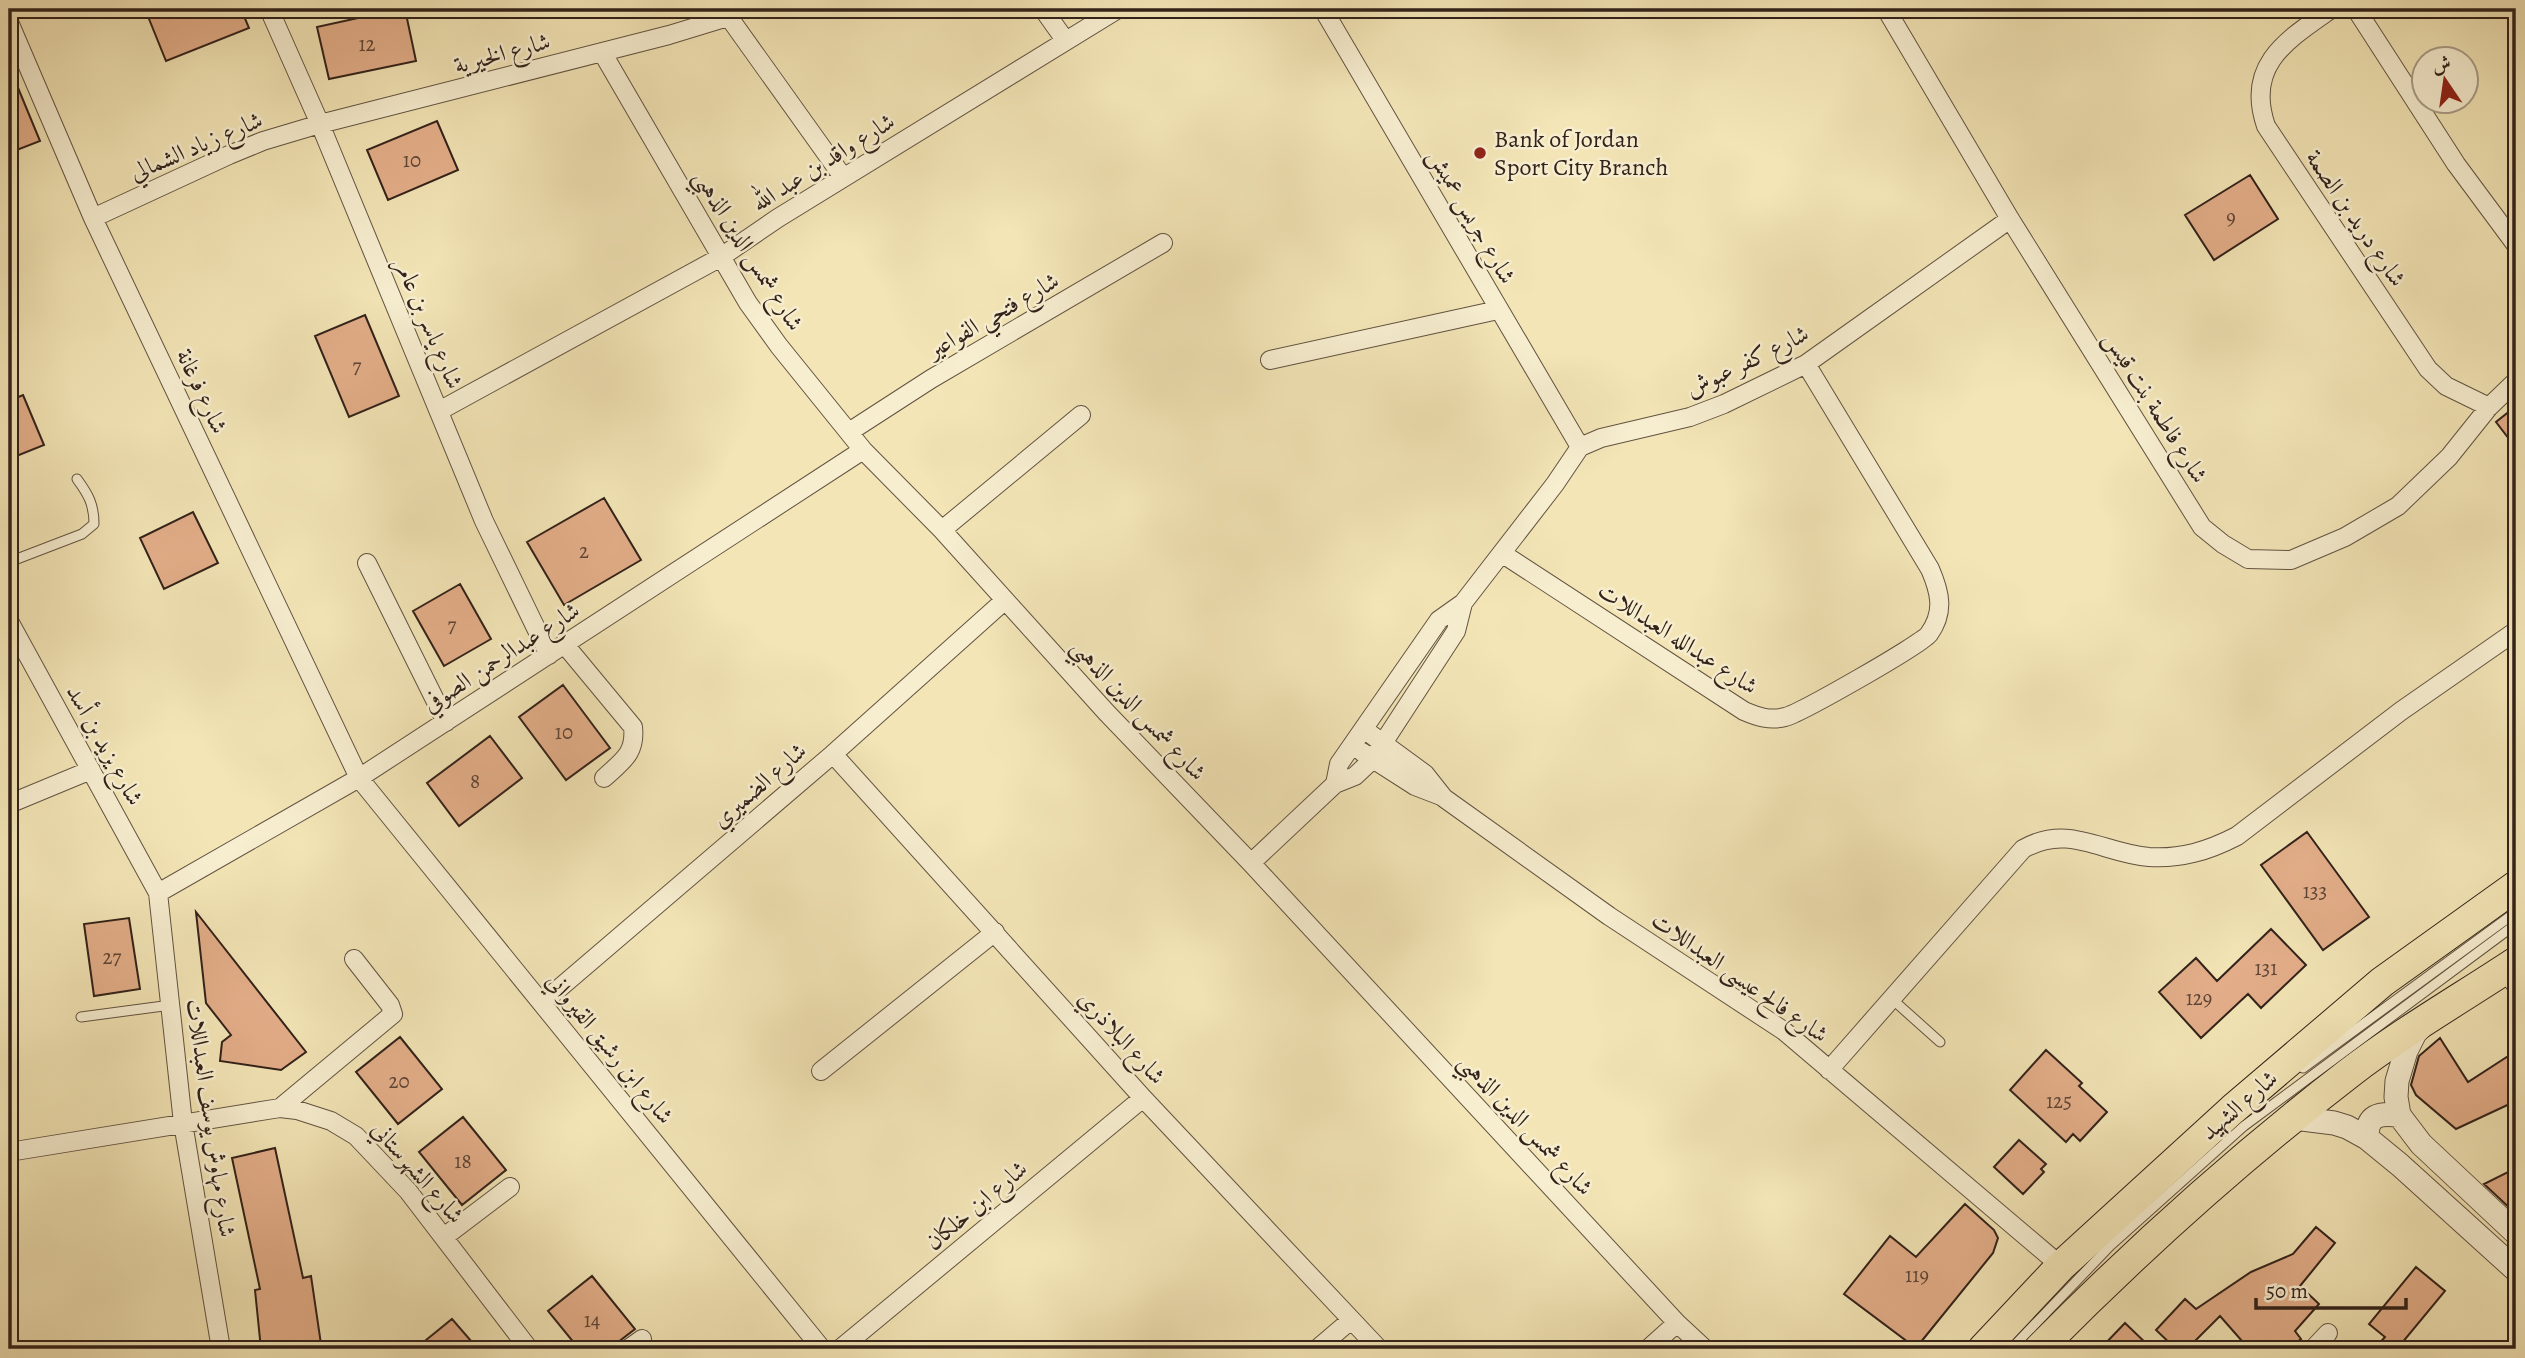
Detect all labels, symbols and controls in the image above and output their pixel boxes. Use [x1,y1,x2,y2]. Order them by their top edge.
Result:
street label: شارع الخيرية [450,25,555,85]
house number: 12 [358,30,376,58]
north arrow [2410,46,2480,116]
text: ش [2429,50,2454,79]
street label: شارع واقد بن عبد الله [744,103,903,222]
street label: شارع زياد الشمالي [125,104,269,192]
place label: Bank of Jordan Sport City Branch [1494,123,1668,183]
street label: شارع جريس عميش [1417,143,1524,291]
street label: شارع دريد بن الصمة [2295,143,2414,295]
marker: Bank of Jordan Sport City Branch [1472,145,1488,161]
house number: 10 [403,146,421,174]
street label: شارع شمس الدين الذهبي [681,163,811,340]
house number: 9 [2226,203,2236,231]
street label: شارع ياسر بن عامر [383,252,471,395]
street label: شارع فتحي الفواعير [919,264,1068,373]
street label: شارع كفر عبوش [1680,317,1816,408]
street label: شارع فاطمة بنت قيس [2093,325,2216,491]
street label: شارع فرغانة [165,343,236,440]
house number: 7 [353,352,362,380]
house number: 2 [579,537,589,565]
street label: شارع عبدالله العبداللات [1589,574,1764,705]
street label: شارع عبدالرحمن الصوفي [416,594,588,723]
house number: 7 [448,611,457,639]
street label: شارع شمس الدين الذهبي [1060,631,1214,791]
street label: شارع يزيد بن أسد [55,678,152,813]
house number: 10 [555,718,573,746]
street label: شارع الضميري [705,735,816,838]
house number: 8 [470,767,480,795]
house number: 133 [2303,877,2327,905]
street label: شارع فالح عيسى العبداللات [1643,904,1835,1054]
house number: 27 [103,943,122,971]
house number: 131 [2254,954,2278,982]
street label: شارع ابن رشيق القيرواني [536,965,681,1133]
street label: شارع البلاذري [1068,983,1173,1094]
house number: 129 [2186,984,2212,1012]
street label: شارع مهاوش يوسف العبداللات [174,997,244,1240]
street label: شارع شمس الدين الذهبي [1447,1046,1601,1206]
street label: شارع الشهيد [2193,1062,2287,1151]
house number: 20 [388,1067,410,1095]
house number: 125 [2046,1087,2072,1115]
street label: شارع الشهرستاني [361,1114,472,1233]
house number: 18 [454,1147,472,1175]
street label: شارع ابن خلكان [918,1153,1037,1260]
house number: 119 [1905,1261,1929,1289]
scale bar [2256,1267,2406,1311]
text: 50 m [2266,1277,2308,1305]
house number: 14 [584,1306,600,1334]

